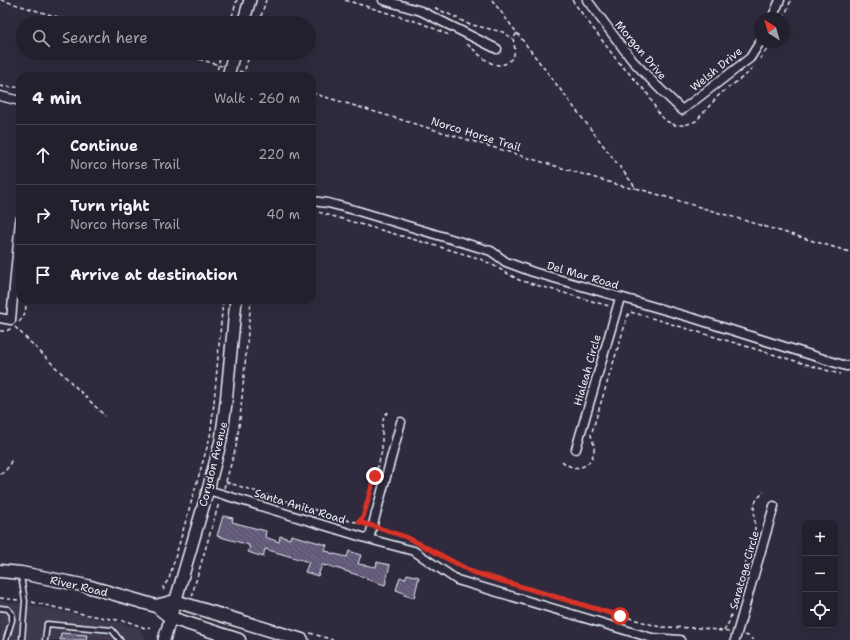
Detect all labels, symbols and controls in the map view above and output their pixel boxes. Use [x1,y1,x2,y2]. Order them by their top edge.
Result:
north arrow [754,12,790,48]
search box [16,16,316,60]
street label: Morgan Drive [611,18,670,83]
icon: search [30,27,52,49]
text: Search here [62,28,148,48]
street label: Welsh Drive [687,44,745,95]
text: 4 min [32,87,82,109]
text: Walk · 260 m [214,90,300,107]
street label: Norco Horse Trail [429,114,523,155]
text: Continue [70,136,138,156]
icon: ahead [32,144,54,166]
text: 220 m [258,146,300,163]
text: Norco Horse Trail [70,156,180,173]
text: Turn right [70,196,150,216]
icon: right [32,204,54,226]
text: 40 m [266,206,300,223]
text: Norco Horse Trail [70,216,180,233]
street label: Del Mar Road [545,258,621,293]
icon: arrive [32,264,54,286]
text: Arrive at destination [70,265,238,285]
street label: Hialeah Circle [570,333,605,408]
street label: Corydon Avenue [196,420,231,508]
route end [366,467,384,485]
street label: Santa Anita Road [252,485,347,528]
map controls [802,520,838,628]
button: + [802,520,838,556]
street label: Saratoga Circle [726,529,763,611]
button: − [802,556,838,592]
street label: River Road [49,573,109,600]
button: locate [802,592,838,628]
route start [611,607,629,625]

